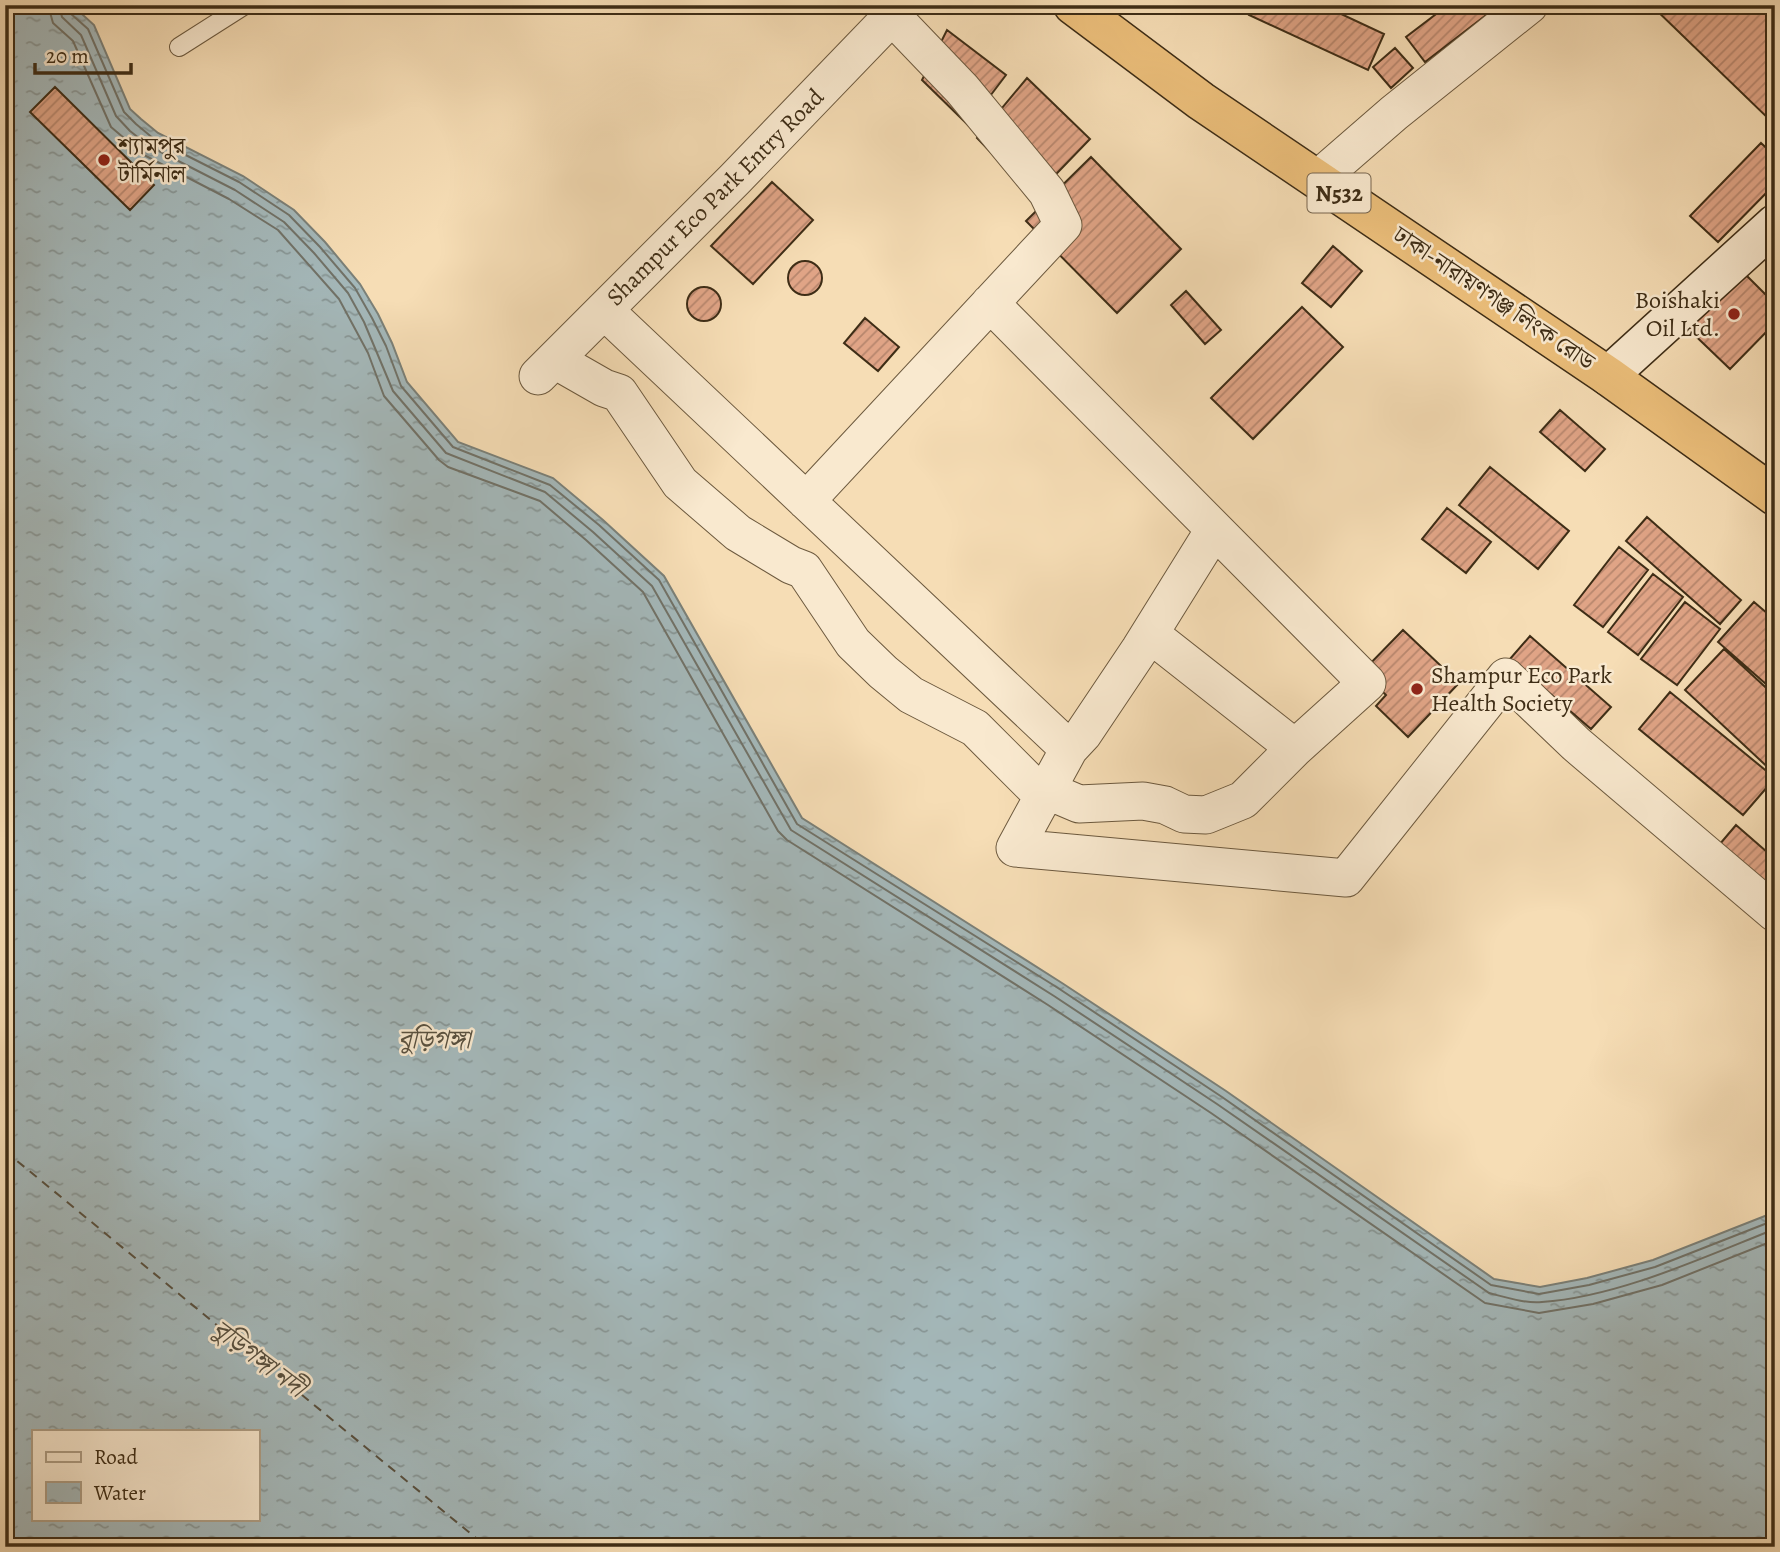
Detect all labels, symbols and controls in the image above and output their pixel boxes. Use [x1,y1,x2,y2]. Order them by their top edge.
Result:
scale bar [35,32,131,76]
text: 20 m [46,42,89,70]
street label: Shampur Eco Park Entry Road [599,81,831,313]
place label: শ্যামপুর টার্মিনাল [117,130,187,190]
marker: শ্যামপুর টার্মিনাল [96,152,112,168]
road number: N532 [1308,174,1370,212]
street label: ঢাকা-নারায়ণগঞ্জ লিংক রোড [1386,218,1602,378]
place label: Boishaki Oil Ltd. [1635,284,1720,344]
marker: Boishaki Oil Ltd. [1726,306,1742,322]
place label: Shampur Eco Park Health Society [1431,659,1612,719]
marker: Shampur Eco Park Health Society [1409,681,1425,697]
water label: বুড়িগঙ্গা [398,1022,473,1057]
water label: বুড়িগঙ্গা নদী [205,1312,315,1407]
legend [32,1430,259,1520]
text: Road [94,1443,138,1471]
text: Water [93,1479,146,1507]

